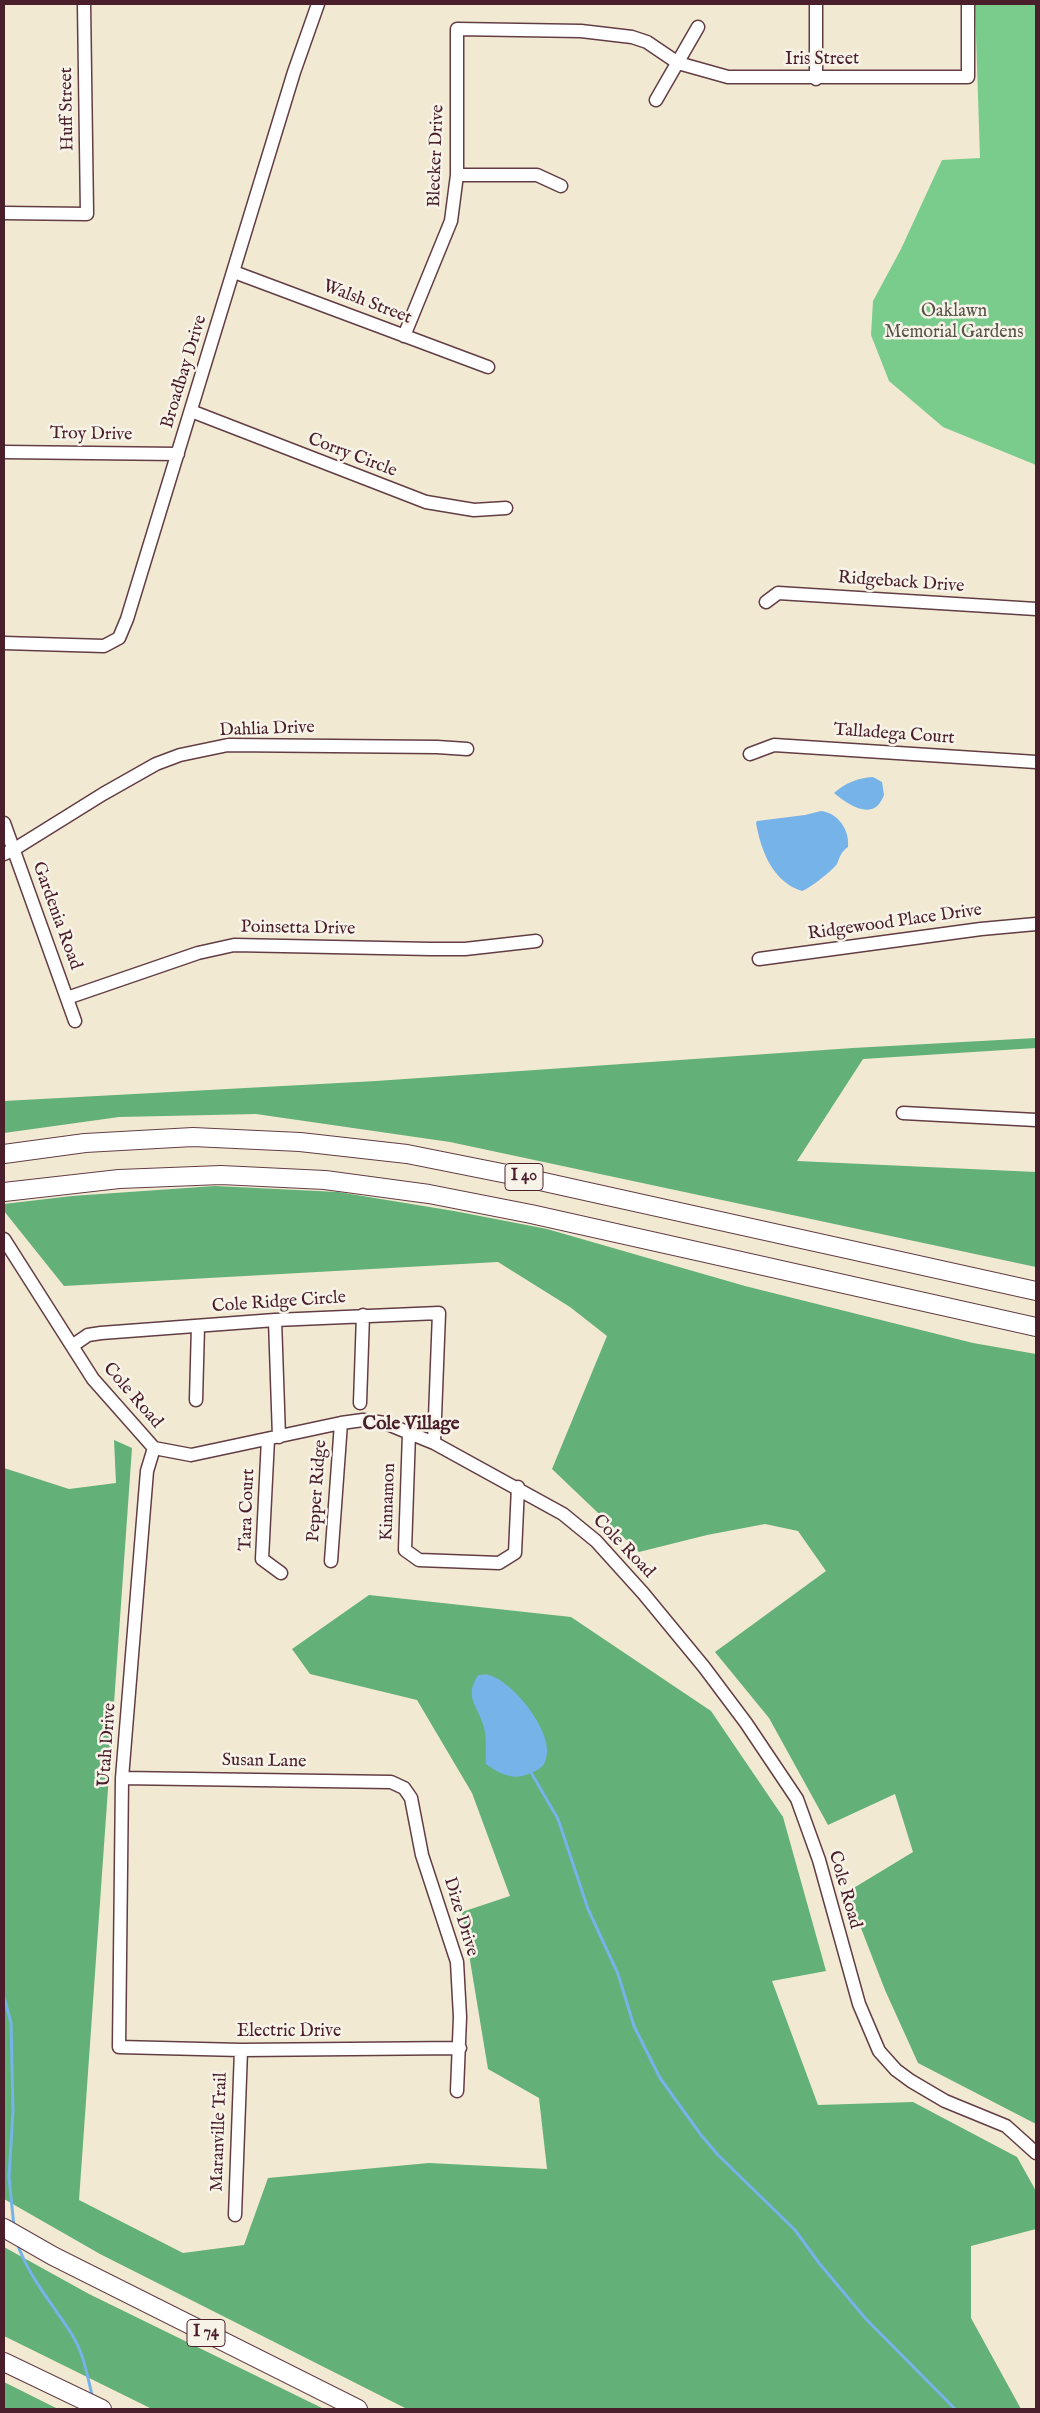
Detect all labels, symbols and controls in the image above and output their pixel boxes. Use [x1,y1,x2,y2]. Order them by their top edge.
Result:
street label: Iris Street [785,49,859,71]
street label: Huff Street [56,67,80,151]
street label: Blecker Drive [424,104,450,208]
street label: Walsh Street [320,276,414,330]
park label: Oaklawn Memorial Gardens [884,301,1024,344]
street label: Broadbay Drive [157,313,213,431]
street label: Troy Drive [50,423,132,447]
street label: Corry Circle [304,429,400,483]
street label: Ridgeback Drive [837,568,965,598]
street label: Dahlia Drive [219,718,315,742]
street label: Talladega Court [833,720,955,750]
street label: Gardenia Road [26,859,86,973]
street label: Ridgewood Place Drive [807,900,983,946]
street label: Poinsetta Drive [240,917,356,941]
road number: I 40 [505,1164,543,1190]
street label: Cole Ridge Circle [211,1288,347,1318]
street label: Cole Road [98,1359,166,1433]
district label: Cole Village [363,1414,459,1436]
street label: Pepper Ridge [304,1439,332,1543]
street label: Kinnamon [377,1463,401,1541]
street label: Tara Court [236,1468,260,1552]
street label: Cole Road [587,1511,659,1583]
street label: Utah Drive [94,1702,122,1788]
street label: Susan Lane [222,1750,306,1774]
street label: Cole Road [823,1848,865,1932]
street label: Dize Drive [438,1875,482,1959]
street label: Electric Drive [237,2021,341,2043]
street label: Maranville Trail [207,2072,233,2192]
road number: I 74 [187,2320,225,2346]

